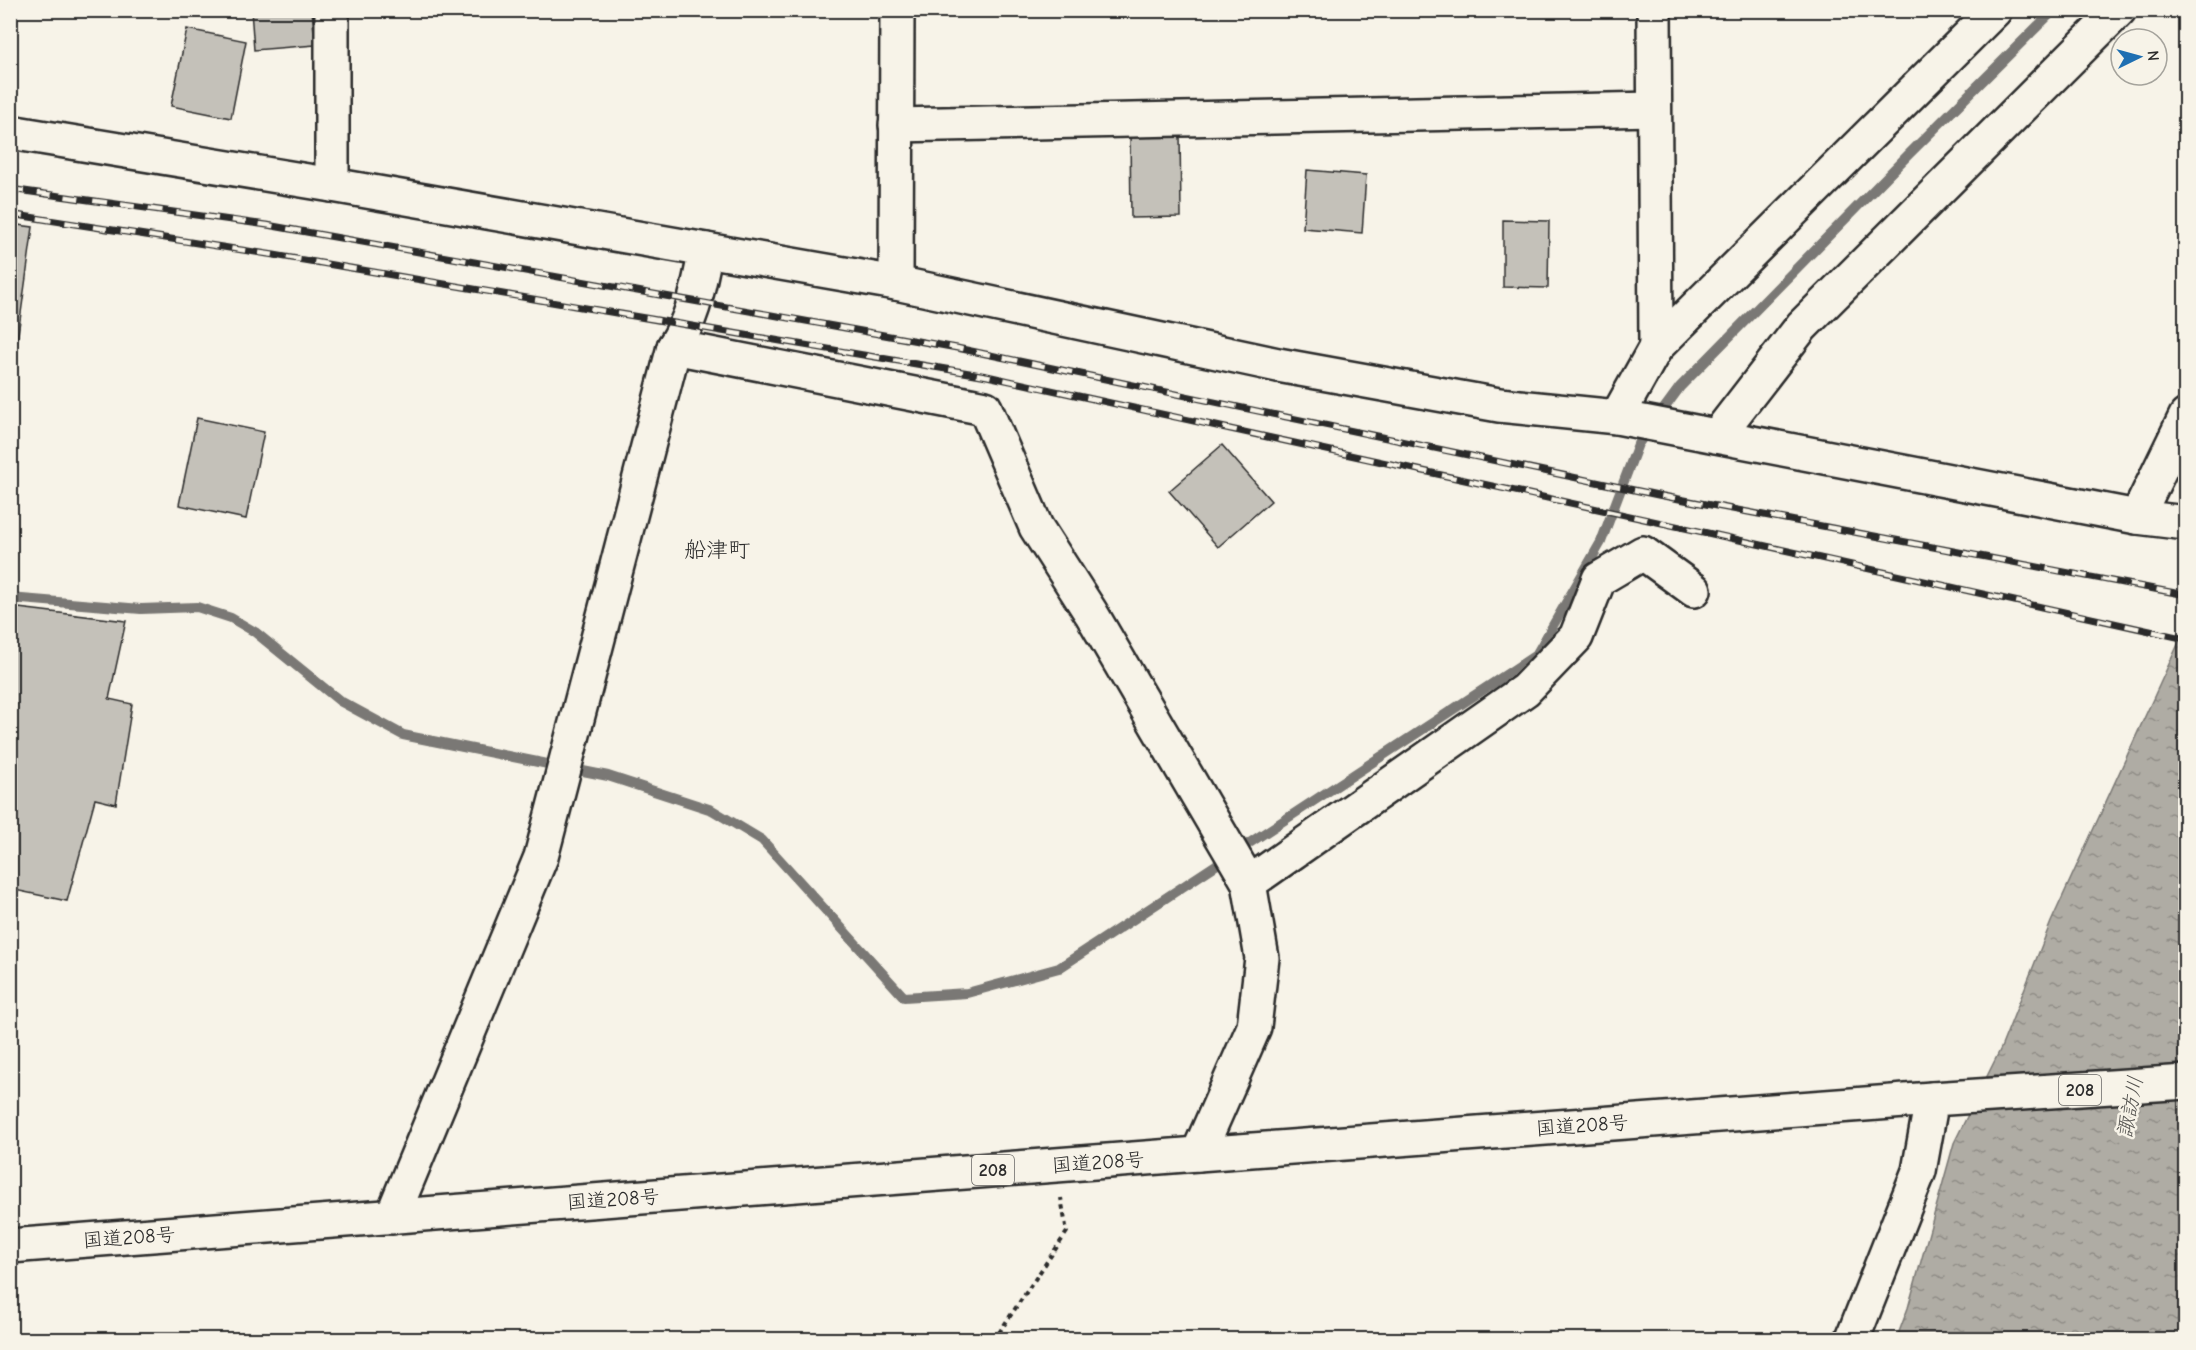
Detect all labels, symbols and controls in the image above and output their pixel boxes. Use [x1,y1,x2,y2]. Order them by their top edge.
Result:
north arrow [2109,27,2169,87]
text: N [2144,50,2162,62]
district label: 船津町 [684,537,750,563]
water label: 諏訪川 [2112,1074,2148,1140]
road number: 208 [2059,1075,2101,1105]
street label: 国道208号 [1535,1111,1629,1140]
street label: 国道208号 [1051,1148,1145,1177]
road number: 208 [972,1155,1014,1185]
street label: 国道208号 [566,1185,660,1214]
street label: 国道208号 [82,1223,176,1252]

